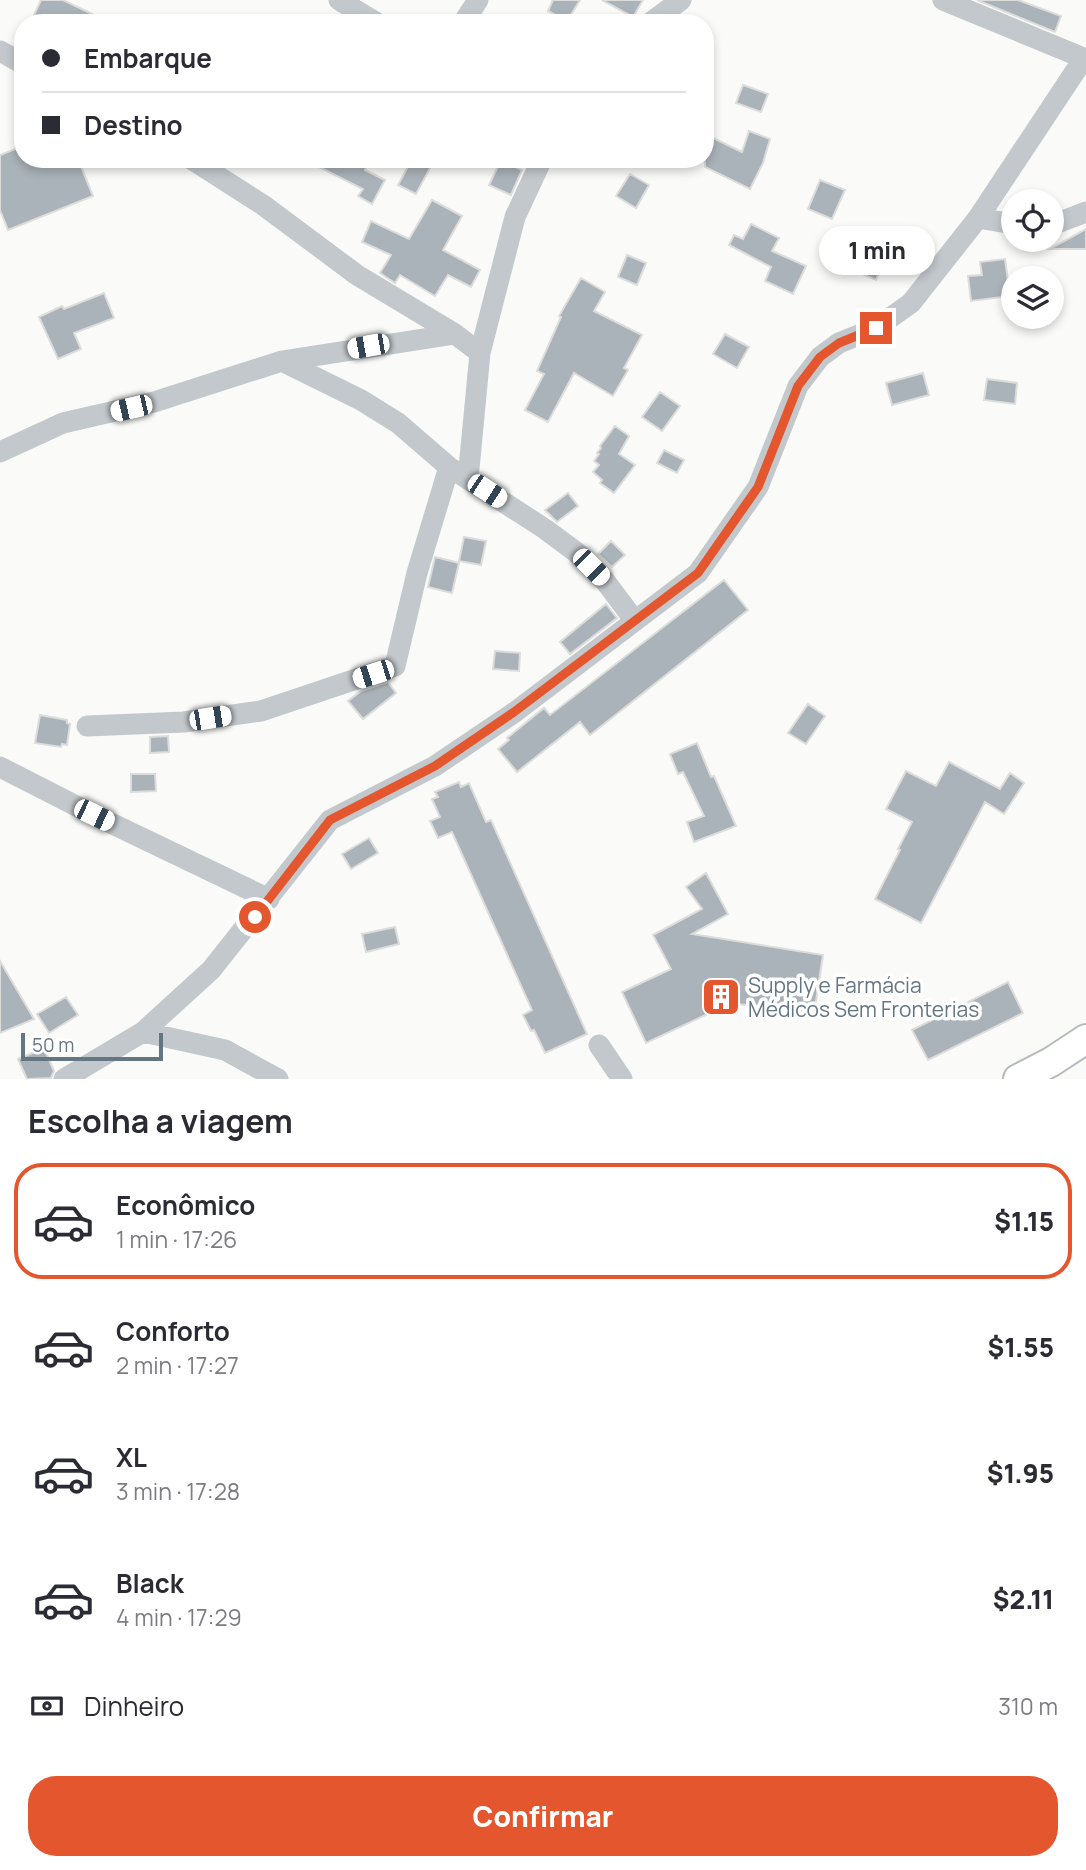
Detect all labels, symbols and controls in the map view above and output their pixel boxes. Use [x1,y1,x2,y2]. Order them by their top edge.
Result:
text: Embarque [84,40,212,76]
text: Destino [84,107,183,143]
map controls [1001,189,1064,329]
button: locate [1001,189,1064,252]
callout: 1 min [818,226,934,276]
text: 1 min [848,234,906,266]
button: layers [1001,266,1064,329]
route end [860,312,892,344]
car [346,332,391,360]
car [109,393,154,423]
car [464,471,511,511]
car [569,545,614,589]
car [350,658,397,690]
car [188,704,233,732]
car [71,796,118,834]
route start [239,901,271,933]
place label: Supply e Farmácia Médicos Sem Fronterias [748,971,979,1023]
building icon: Supply e Farmácia Médicos Sem Fronterias [700,976,742,1018]
scale bar [21,1030,163,1062]
text: 50 m [32,1032,74,1058]
text: Escolha a viagem [28,1099,293,1143]
text: Econômico [116,1187,255,1223]
icon: car [32,1190,95,1253]
text: $1.15 [994,1203,1054,1239]
text: 1 min · 17:26 [116,1223,237,1255]
text: Conforto [116,1313,230,1349]
icon: car [32,1316,95,1379]
text: $1.55 [988,1329,1054,1365]
text: 2 min · 17:27 [116,1349,239,1381]
text: XL [116,1439,147,1475]
icon: car [32,1442,95,1505]
text: $1.95 [987,1455,1054,1491]
text: 3 min · 17:28 [116,1475,240,1507]
text: Black [116,1565,184,1601]
icon: car [32,1568,95,1631]
text: $2.11 [993,1581,1054,1617]
text: 4 min · 17:29 [116,1601,242,1633]
icon: cash [28,1687,66,1725]
text: Dinheiro [84,1688,184,1724]
text: 310 m [998,1690,1058,1722]
button: Confirmar [28,1776,1058,1856]

